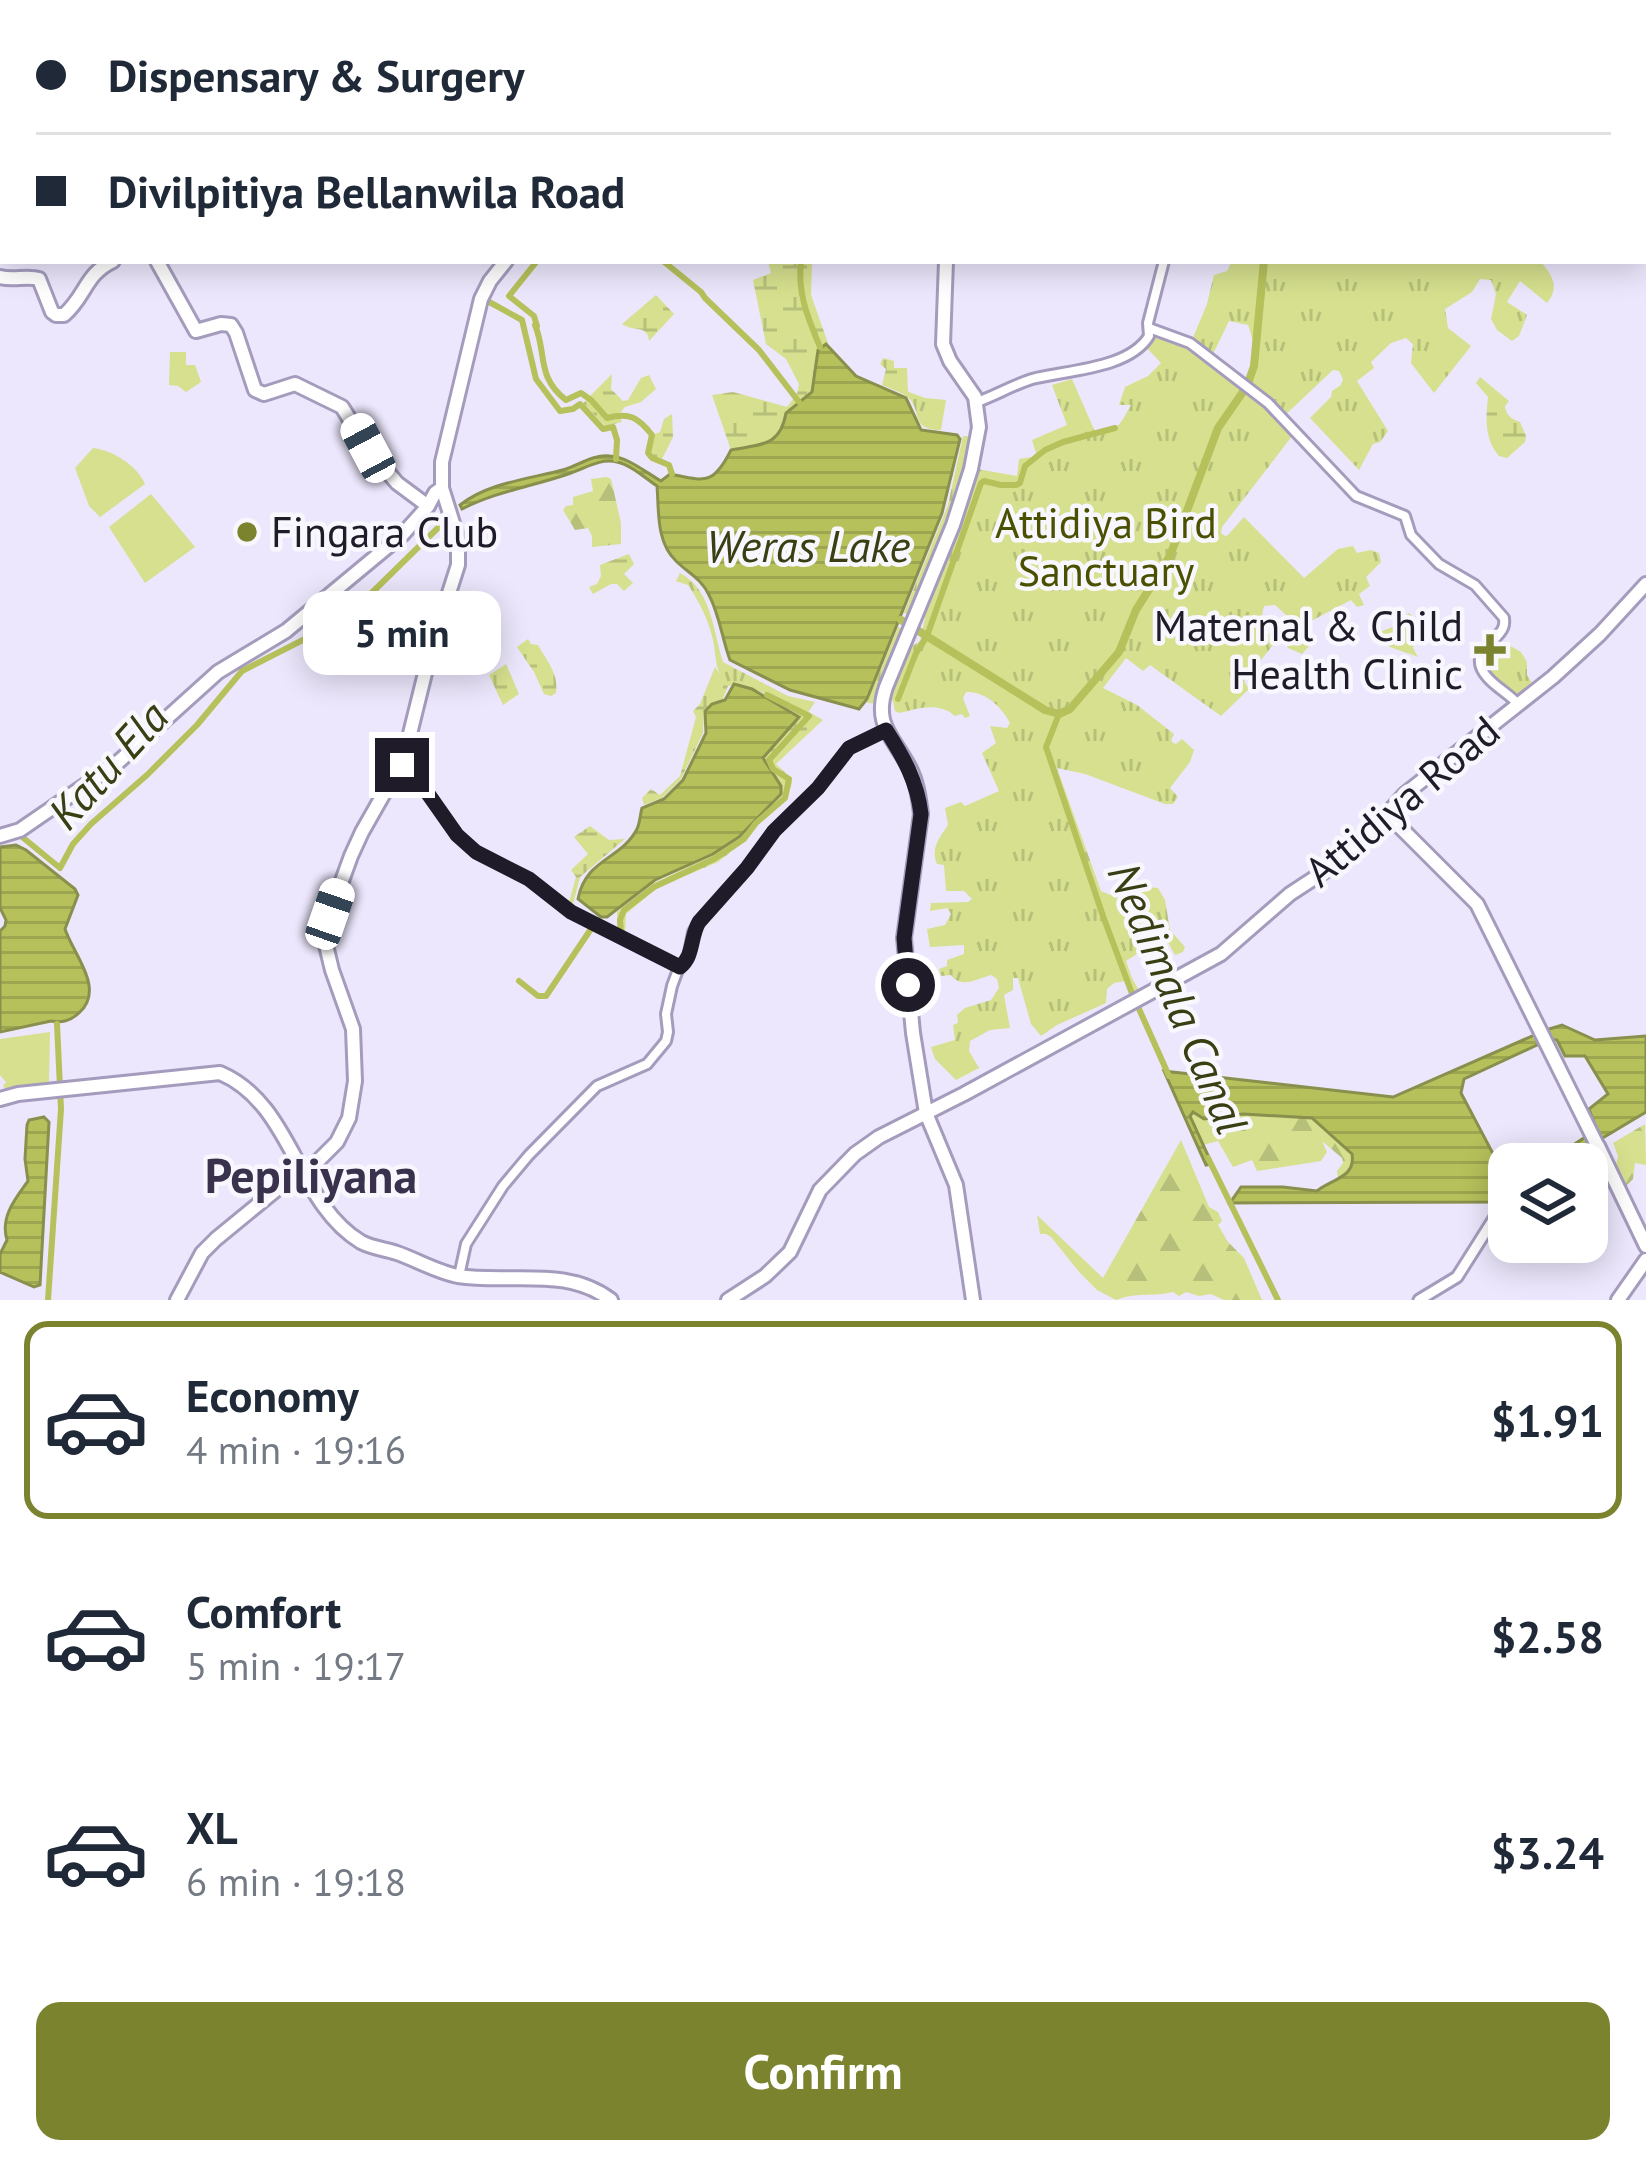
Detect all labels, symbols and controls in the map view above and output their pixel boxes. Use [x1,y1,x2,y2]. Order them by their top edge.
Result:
text: Dispensary & Surgery [108,46,524,104]
text: Divilpitiya Bellanwila Road [108,162,625,220]
car [335,408,401,488]
park label: Attidiya Bird Sanctuary [995,495,1217,598]
place label: Fingara Club [271,504,498,559]
water label: Weras Lake [706,516,910,574]
marker: Fingara Club [234,519,260,545]
callout: 5 min [303,591,501,675]
place label: Maternal & Child Health Clinic [1154,598,1463,701]
text: 5 min [354,607,450,658]
marker: Maternal & Child Health Clinic [1474,634,1506,666]
water label: Katu Ela [35,688,180,841]
street label: Attidiya Road [1293,703,1511,898]
route end [375,738,429,792]
water label: Nedimala Canal [1096,853,1262,1142]
car [301,874,359,954]
route start [881,958,935,1012]
map controls [1488,1143,1608,1263]
button: layers [1488,1143,1608,1263]
district label: Pepiliyana [205,1144,417,1206]
icon: car [42,1366,150,1474]
text: Economy [186,1366,359,1424]
text: $1.91 [1491,1391,1604,1449]
text: 4 min · 19:16 [186,1424,406,1475]
icon: car [42,1582,150,1690]
text: Comfort [186,1582,341,1640]
text: $2.58 [1491,1607,1604,1665]
text: 5 min · 19:17 [186,1640,406,1691]
icon: car [42,1798,150,1906]
text: XL [186,1798,238,1856]
text: $3.24 [1491,1823,1604,1881]
text: 6 min · 19:18 [186,1856,406,1907]
button: Confirm [36,2002,1610,2140]

